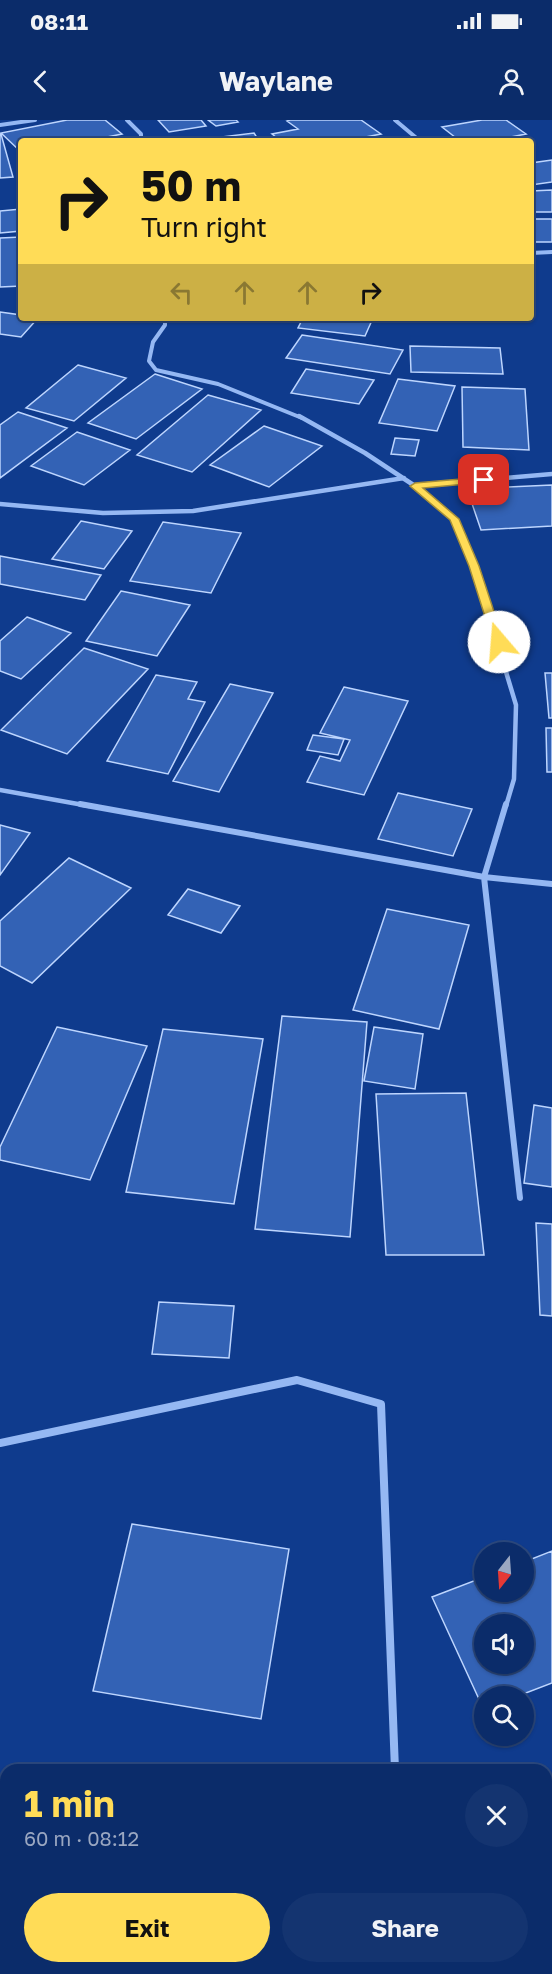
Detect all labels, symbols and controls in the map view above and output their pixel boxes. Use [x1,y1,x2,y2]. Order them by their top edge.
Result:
text: 08:11 [30,8,88,35]
icon: back [24,65,57,98]
text: Waylane [219,65,333,97]
icon: person [495,65,528,98]
text: 50 m [141,160,241,210]
icon: right [42,162,120,240]
text: Turn right [141,211,267,243]
icon: left [165,276,198,309]
icon: ahead [228,276,261,309]
icon: ahead [291,276,324,309]
icon: right [354,276,387,309]
pin [458,454,509,505]
icon: arrive [467,463,500,496]
position arrow [467,610,531,674]
north arrow [474,1542,534,1602]
map controls [474,1542,534,1746]
button: sound [474,1614,534,1674]
button: search [474,1686,534,1746]
text: 1 min [24,1782,115,1825]
button: close [465,1784,528,1847]
text: 60 m · 08:12 [24,1826,139,1850]
button: Exit [24,1893,270,1962]
button: Share [282,1893,528,1962]

